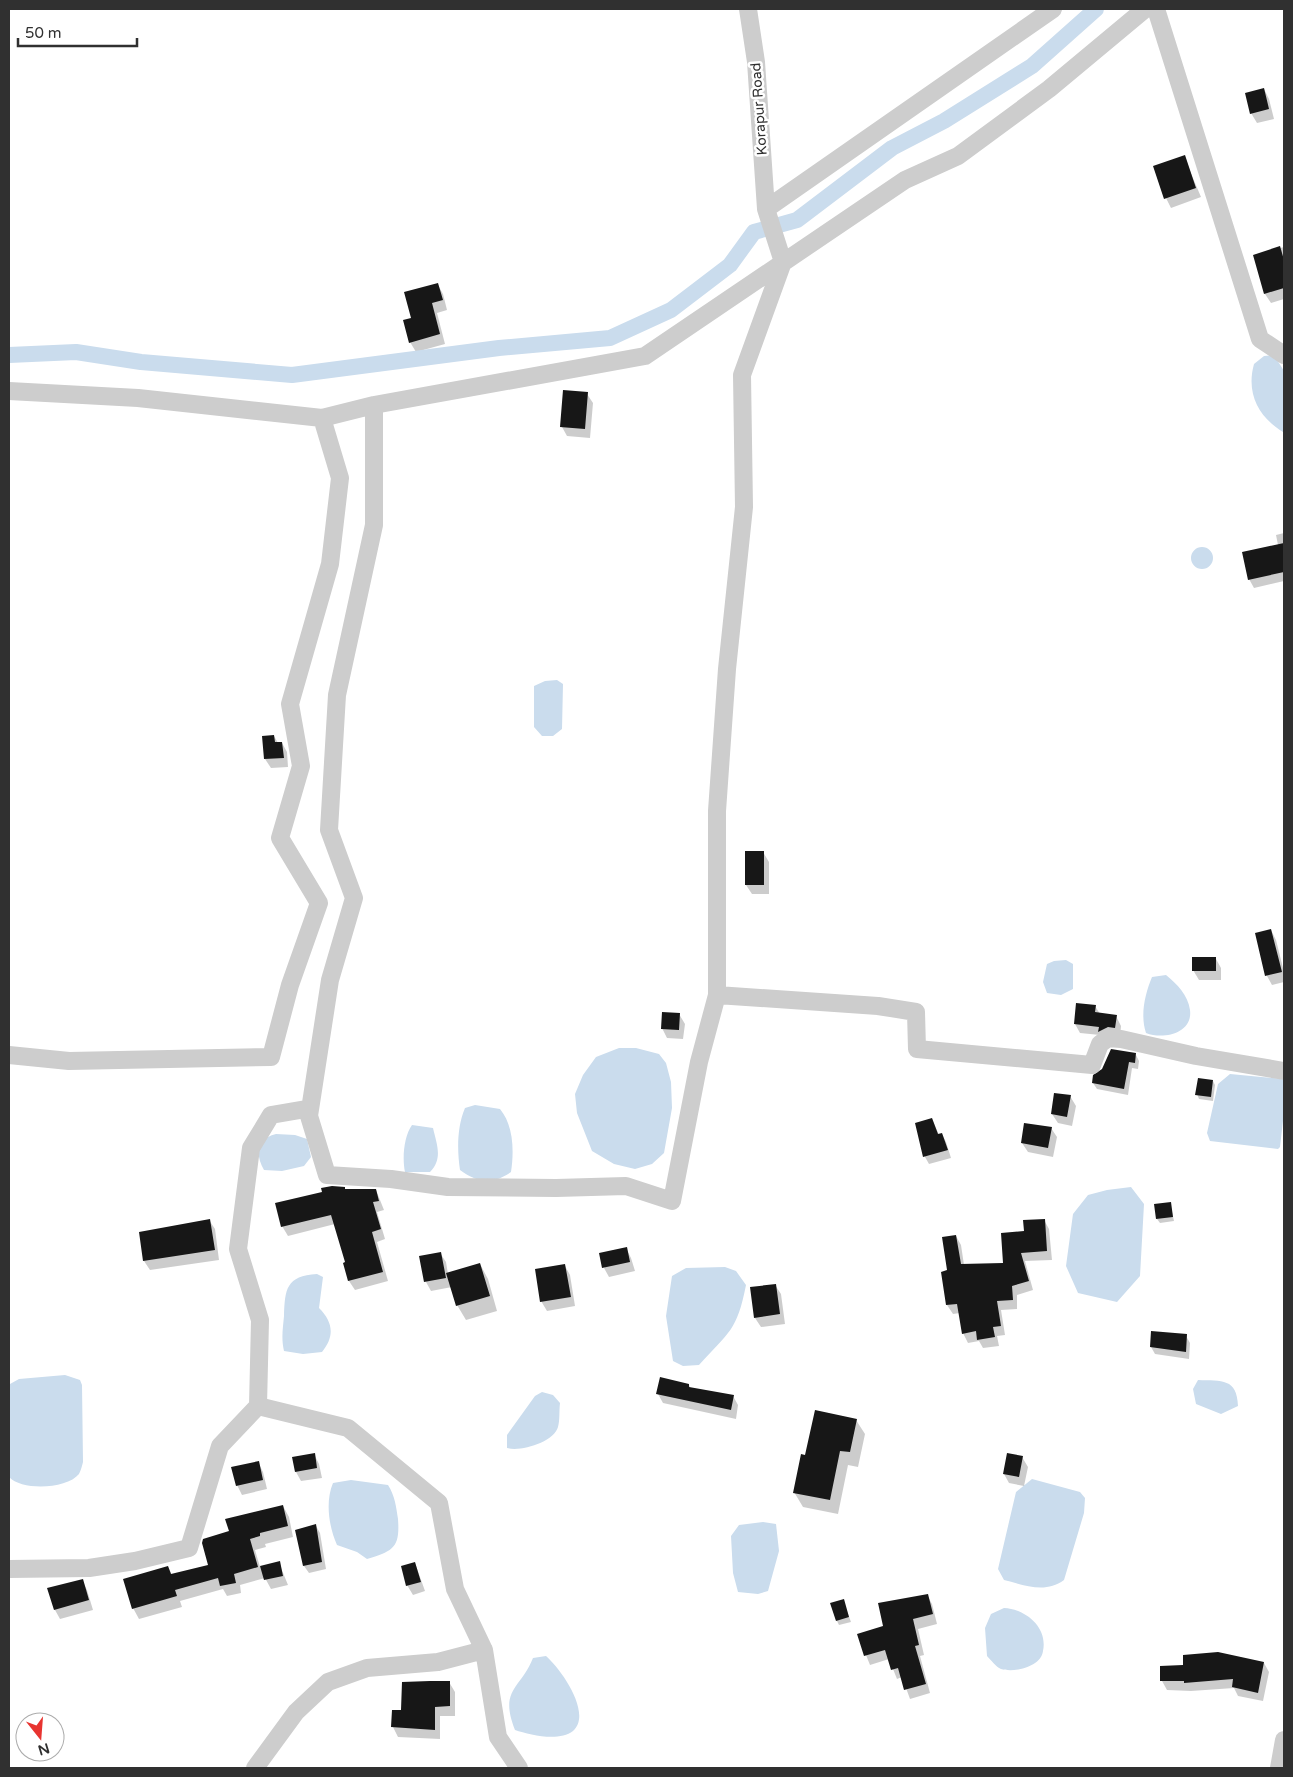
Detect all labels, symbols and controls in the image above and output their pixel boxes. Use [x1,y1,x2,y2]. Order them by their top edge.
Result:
scale bar [18,15,136,47]
text: 50 m [25,24,62,42]
street label: Korapur Road [747,62,771,156]
north arrow [15,1712,65,1762]
text: N [36,1739,52,1759]

